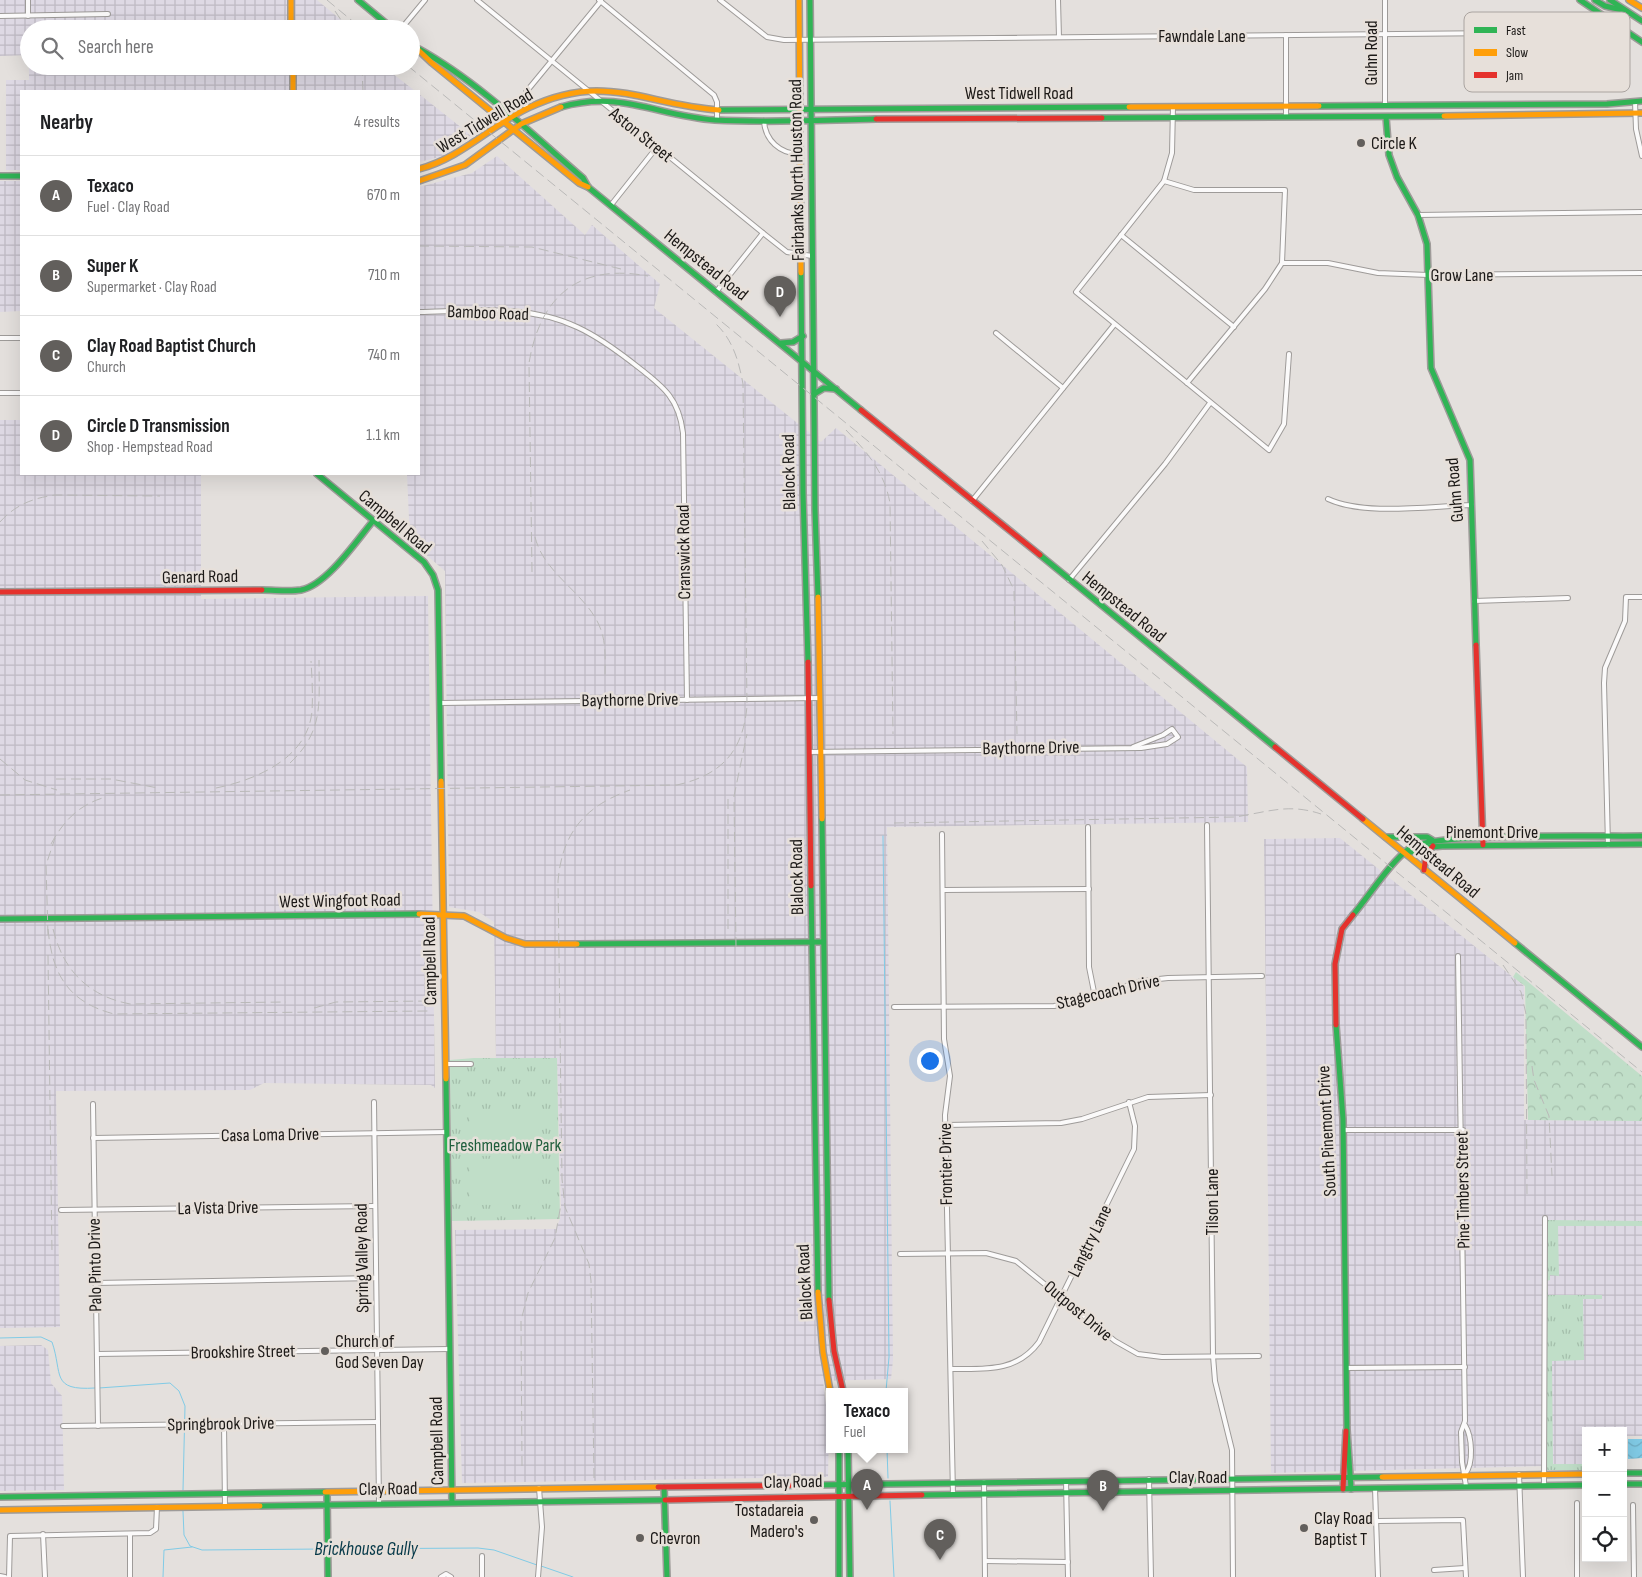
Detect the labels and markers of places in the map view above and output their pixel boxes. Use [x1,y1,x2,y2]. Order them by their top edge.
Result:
place label: Circle K [1371,133,1418,154]
marker: Circle K [1355,137,1367,149]
pin: D [764,276,796,317]
place label: Church of God Seven Day [335,1331,424,1373]
marker: Church of God Seven Day [319,1345,331,1357]
pin: A [851,1469,883,1510]
pin: B [1087,1470,1119,1511]
place label: Tostadareia Madero's [735,1500,804,1542]
place label: Clay Road Baptist T [1314,1508,1373,1550]
marker: Tostadareia Madero's [808,1514,820,1526]
pin: C [924,1519,956,1560]
marker: Clay Road Baptist T [1298,1522,1310,1534]
place label: Chevron [650,1528,701,1549]
marker: Chevron [634,1532,646,1544]

